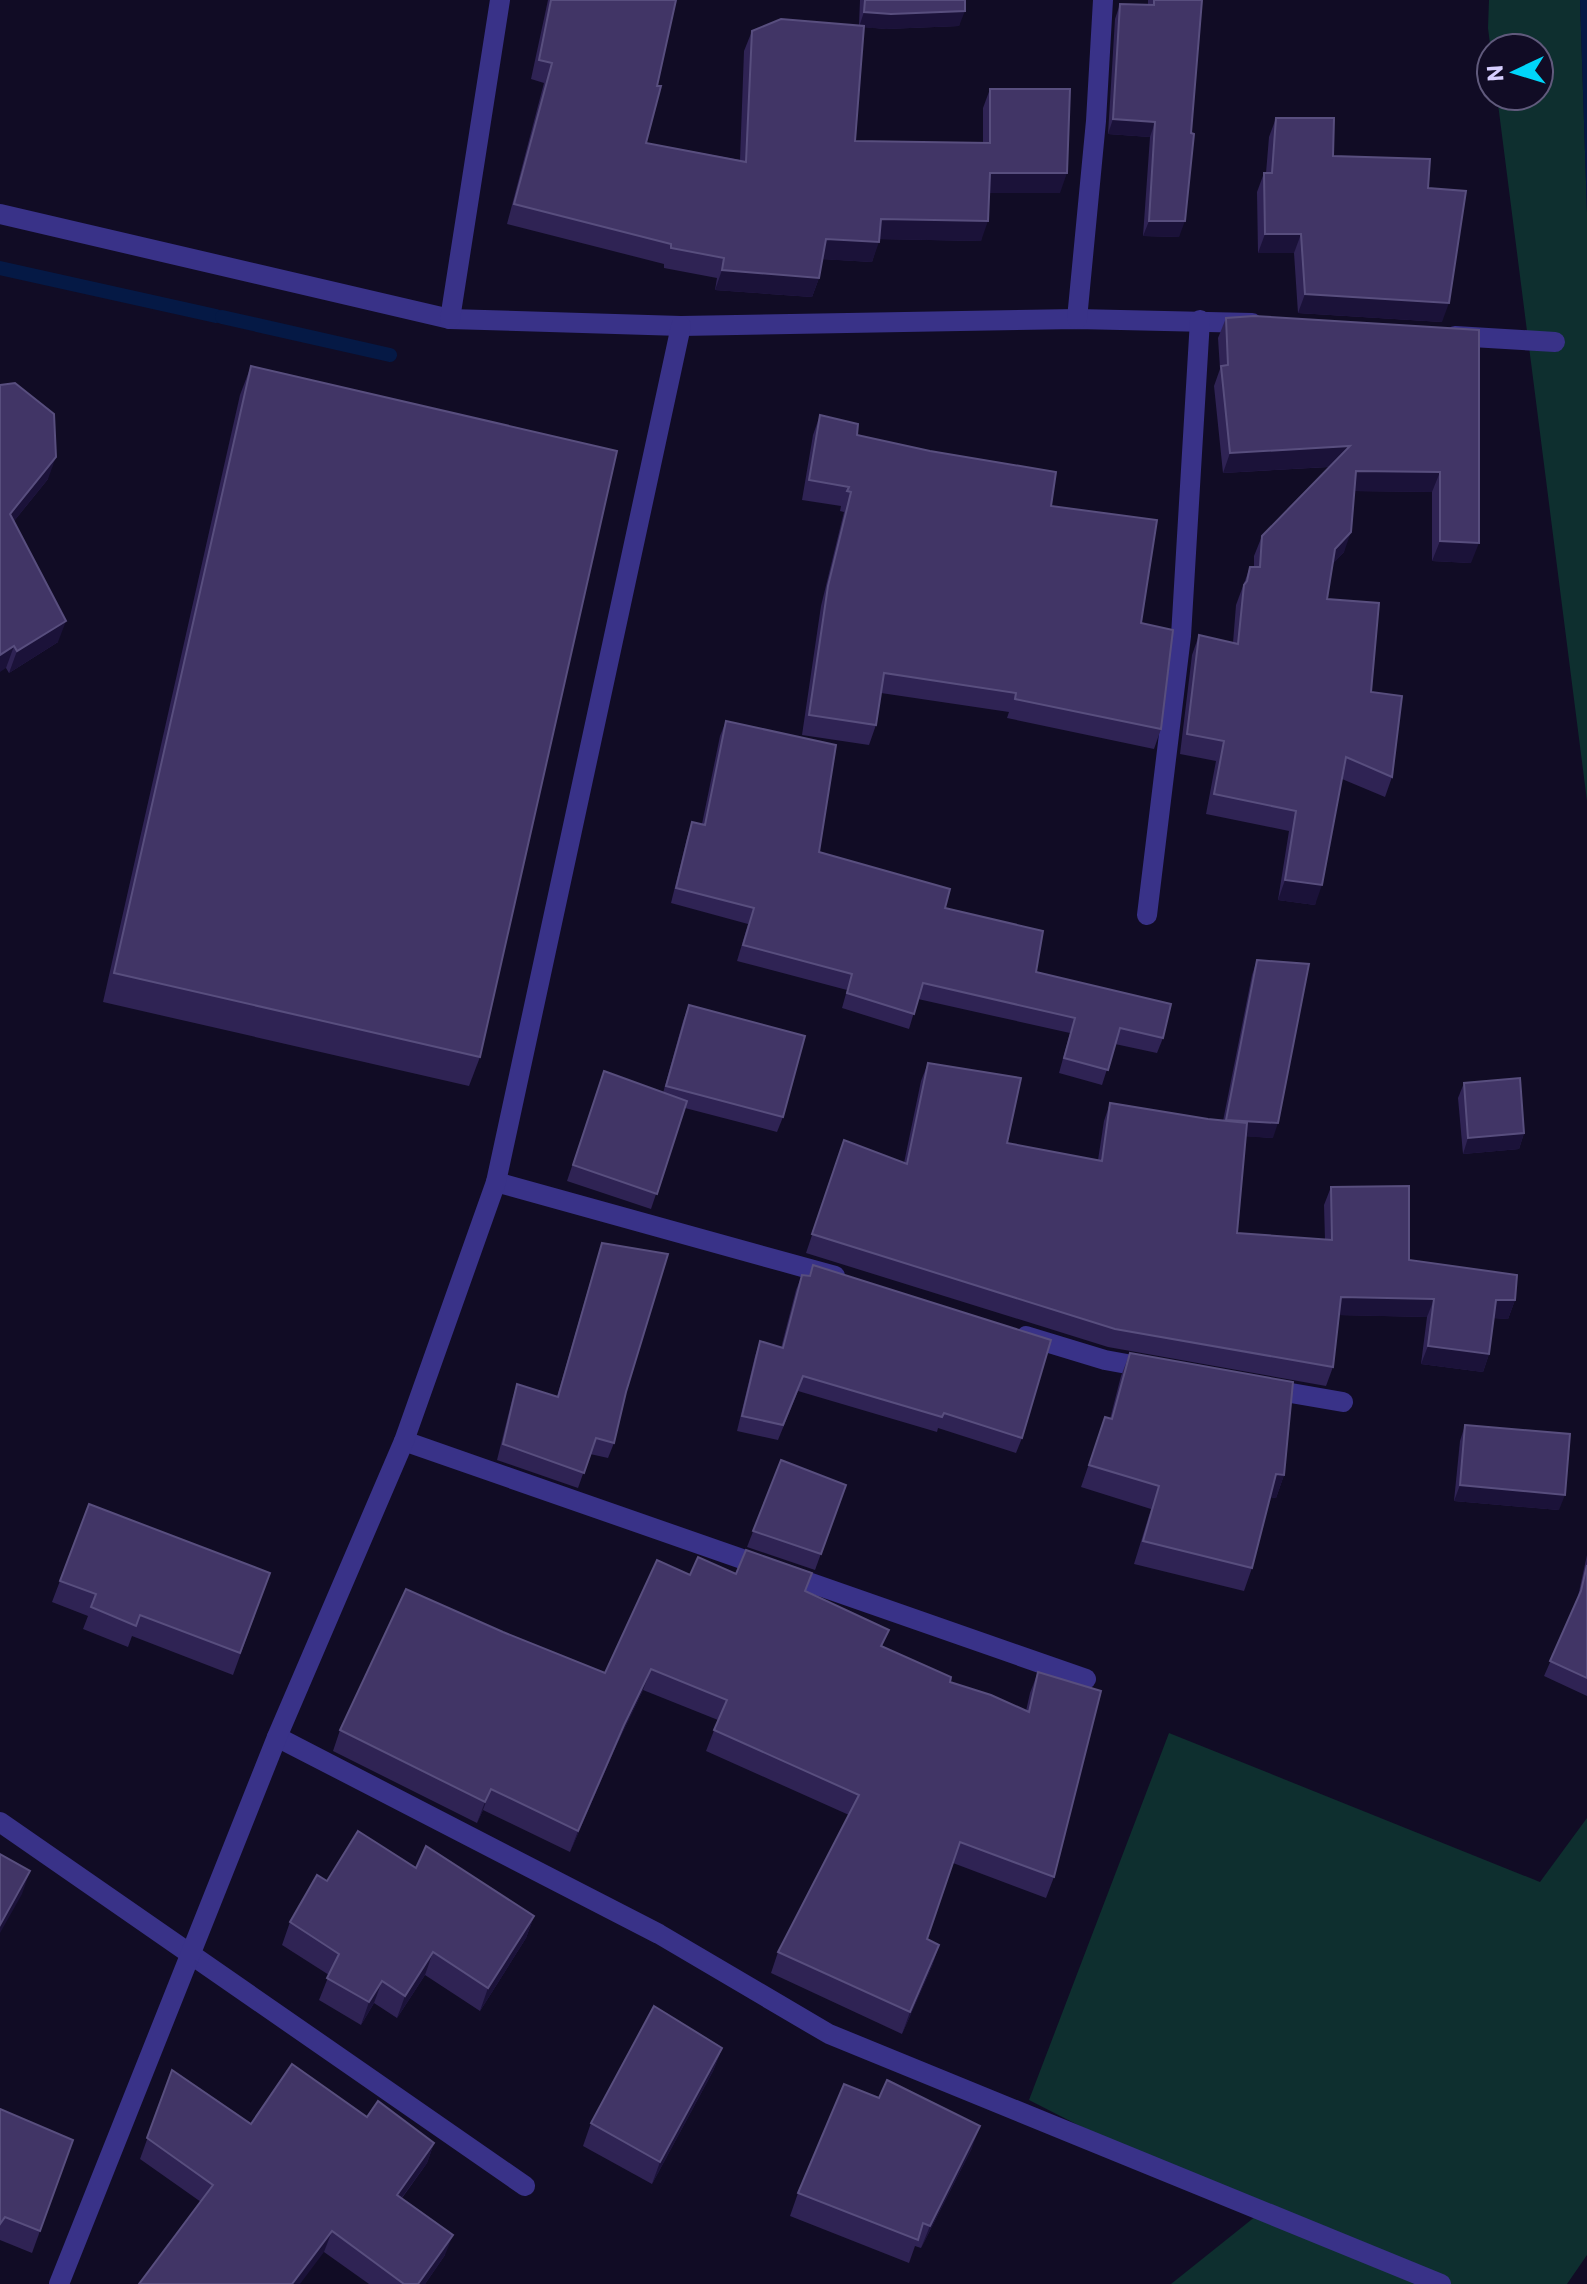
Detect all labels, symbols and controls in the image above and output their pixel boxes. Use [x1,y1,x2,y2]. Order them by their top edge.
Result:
north arrow [1475,32,1555,112]
text: N [1481,64,1509,83]

